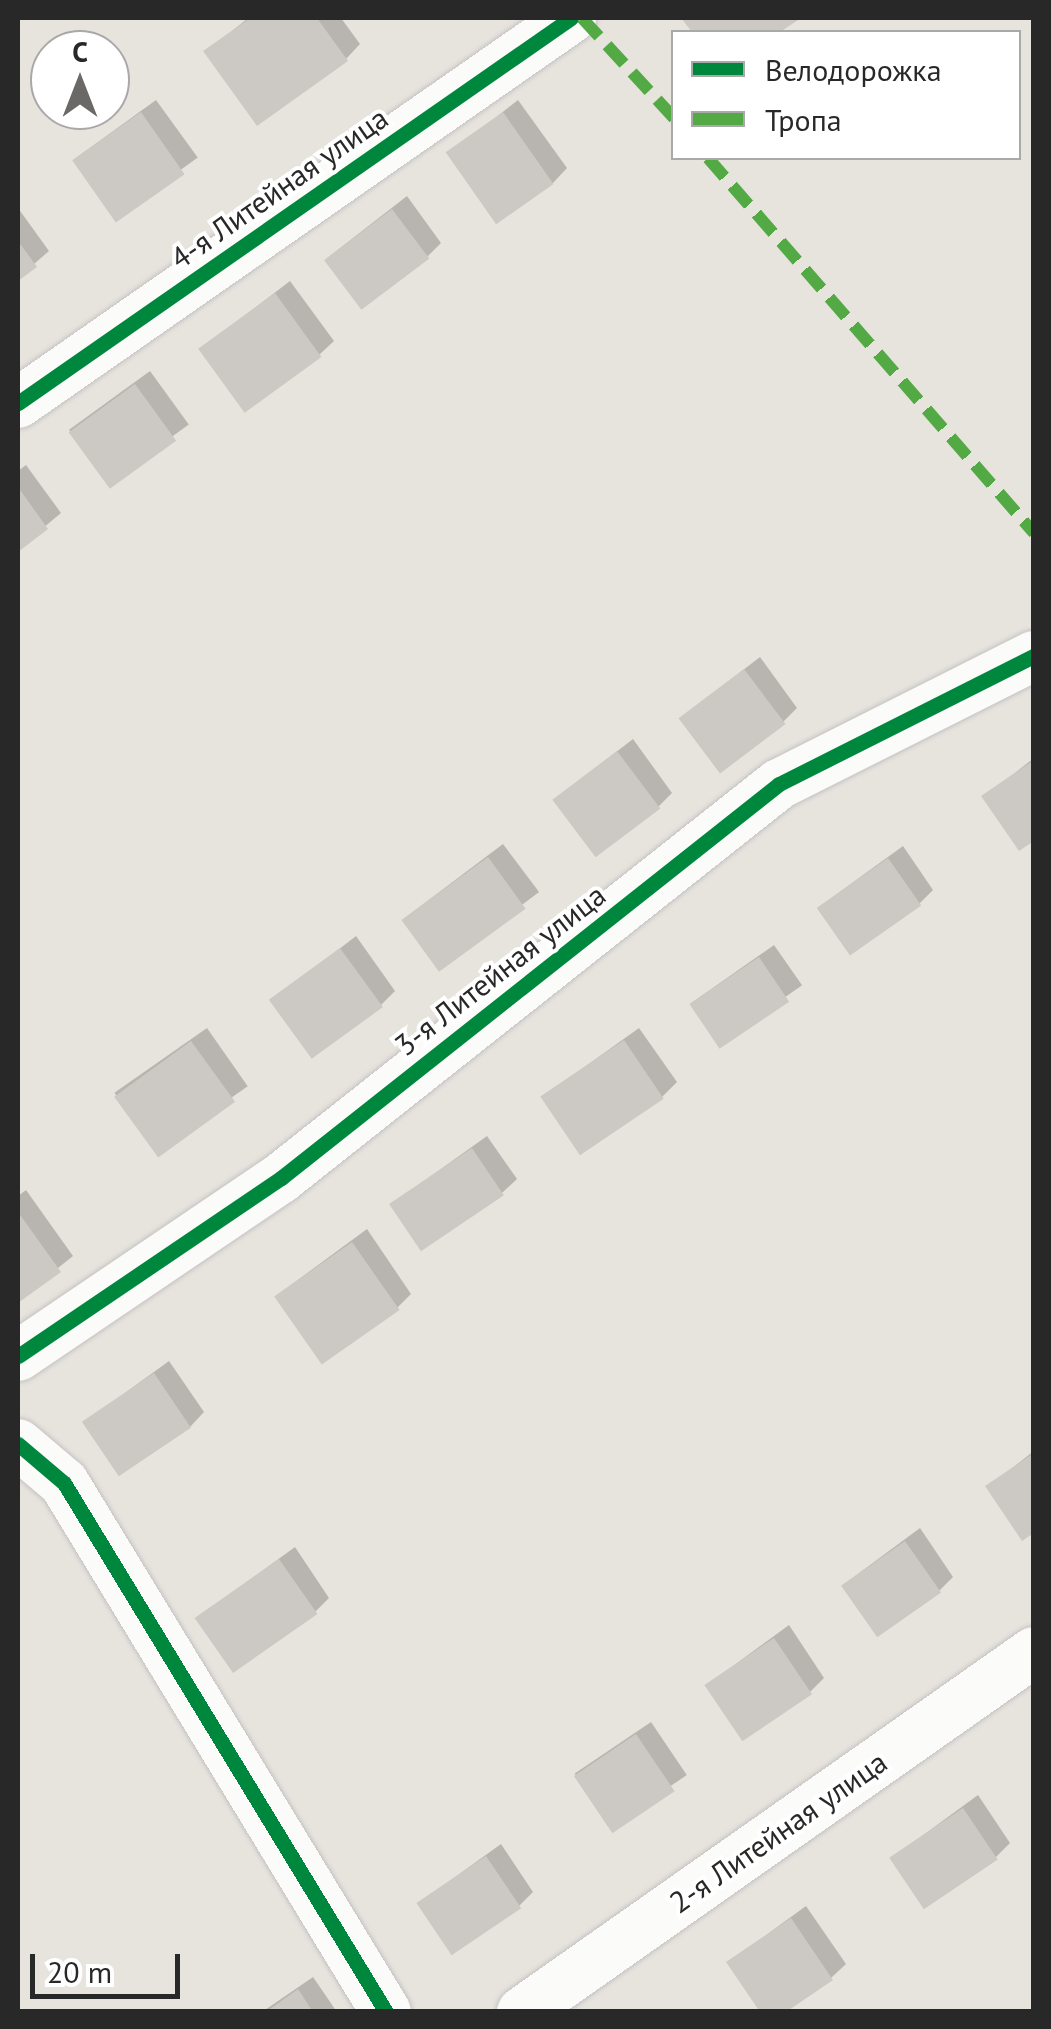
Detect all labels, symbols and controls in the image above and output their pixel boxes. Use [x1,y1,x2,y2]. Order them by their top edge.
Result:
north arrow [30,30,130,130]
legend [671,30,1021,160]
text: С [72,33,88,70]
text: Велодорожка [765,50,942,89]
street label: 4-я Литейная улица [163,99,395,277]
text: Тропа [765,100,842,139]
street label: 3-я Литейная улица [388,877,612,1063]
street label: 2-я Литейная улица [662,1743,894,1921]
scale bar [35,1934,185,1996]
text: 20 m [47,1952,112,1991]

